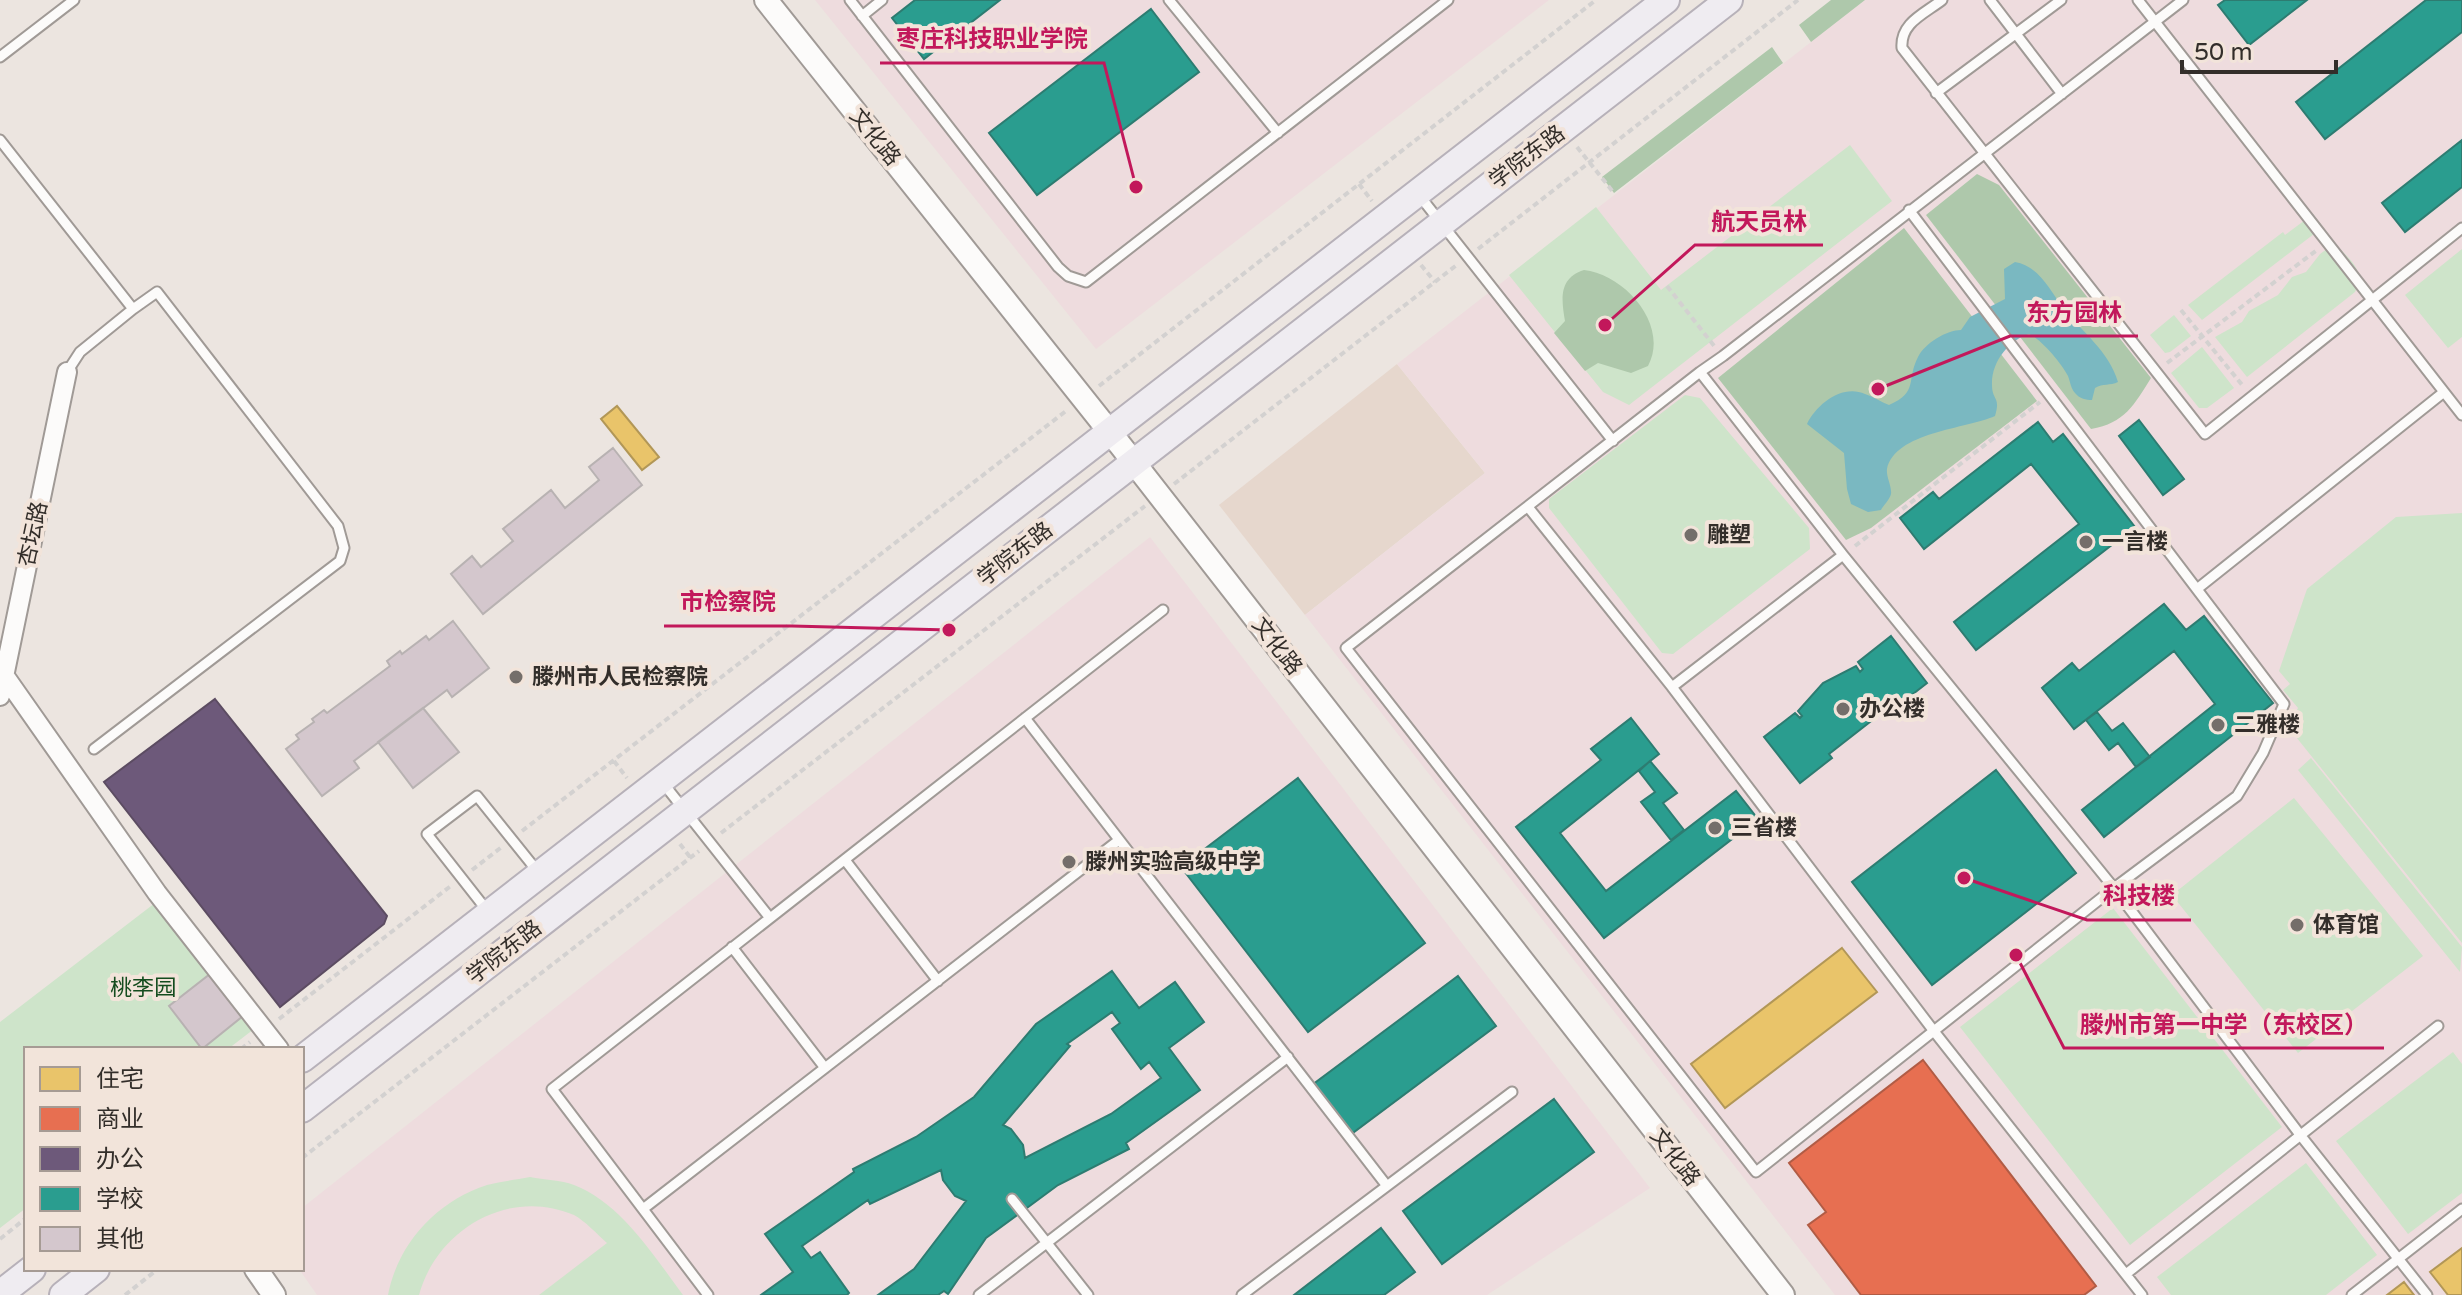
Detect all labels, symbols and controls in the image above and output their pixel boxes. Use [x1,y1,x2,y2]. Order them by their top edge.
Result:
callout: 枣庄科技职业学院 [880,15,1104,63]
scale bar [2182,24,2336,74]
text: 枣庄科技职业学院 [896,25,1088,54]
text: 50 m [2194,38,2252,67]
street label: 文化路 [844,103,906,171]
street label: 学院东路 [1484,120,1570,194]
callout: 航天员林 [1695,197,1823,245]
text: 航天员林 [1711,208,1807,237]
callout: 东方园林 [2010,288,2138,336]
text: 东方园林 [2026,299,2122,328]
street label: 杏坛路 [13,499,53,569]
street label: 学院东路 [972,517,1058,591]
place label: 雕塑 [1707,522,1751,548]
marker: 雕塑 [1682,526,1700,544]
place label: 一言楼 [2102,529,2168,555]
marker: 一言楼 [2077,533,2095,551]
callout: 市检察院 [664,578,792,626]
text: 市检察院 [680,588,776,617]
street label: 文化路 [1246,612,1308,680]
place label: 滕州市人民检察院 [532,664,708,690]
marker: 滕州市人民检察院 [507,668,525,686]
place label: 办公楼 [1859,696,1925,722]
marker: 办公楼 [1834,700,1852,718]
place label: 二雅楼 [2234,712,2300,738]
marker: 二雅楼 [2209,716,2227,734]
place label: 三省楼 [1731,815,1797,841]
marker: 三省楼 [1706,819,1724,837]
place label: 滕州实验高级中学 [1085,849,1261,875]
marker: 滕州实验高级中学 [1060,853,1078,871]
callout: 科技楼 [2087,872,2191,920]
text: 科技楼 [2103,882,2175,911]
place label: 体育馆 [2313,912,2379,938]
street label: 学院东路 [461,915,547,989]
marker: 体育馆 [2288,916,2306,934]
park label: 桃李园 [110,975,176,1001]
callout: 滕州市第一中学（东校区） [2064,1000,2384,1048]
text: 滕州市第一中学（东校区） [2080,1011,2368,1040]
legend [24,1047,304,1271]
text: 住宅 [96,1065,144,1094]
text: 商业 [96,1105,144,1134]
street label: 文化路 [1644,1123,1706,1191]
text: 办公 [96,1145,144,1174]
text: 学校 [96,1185,144,1214]
text: 其他 [96,1225,144,1254]

